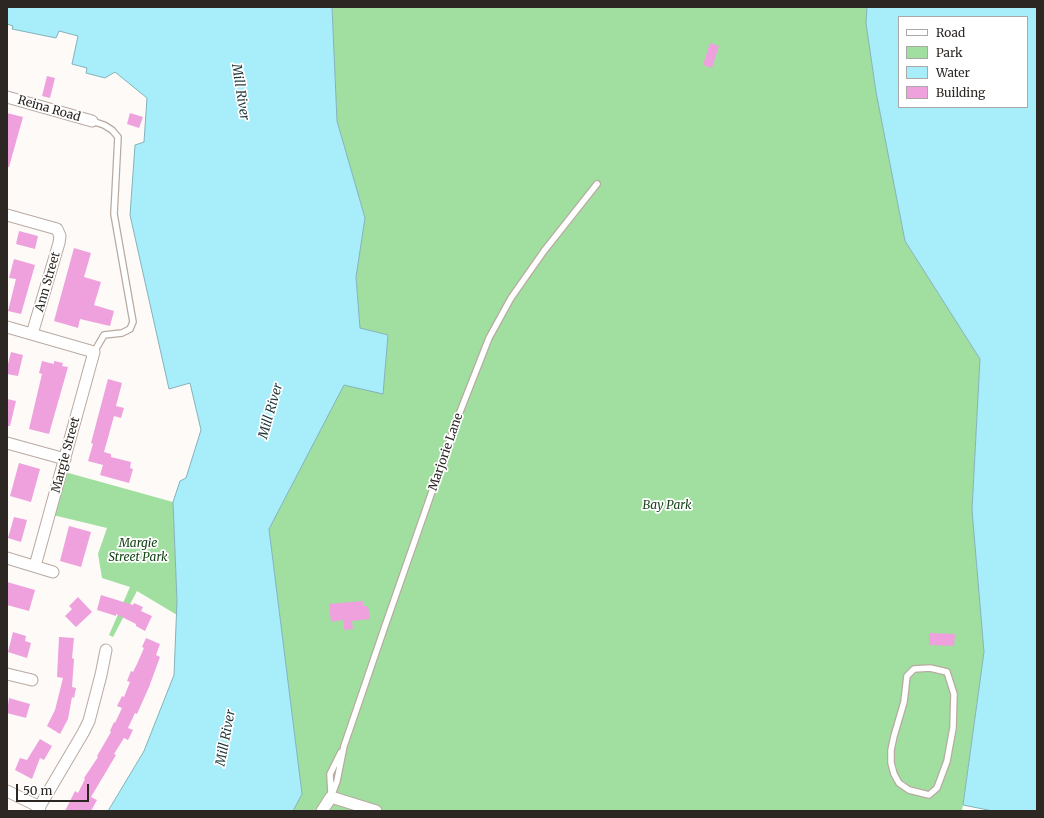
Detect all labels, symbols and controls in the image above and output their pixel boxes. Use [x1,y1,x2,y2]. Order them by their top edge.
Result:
legend [898,16,1028,108]
text: Road [936,25,965,40]
text: Park [936,45,963,60]
water label: Mill River [228,63,252,121]
text: Water [936,65,970,80]
text: Building [936,85,985,100]
street label: Reina Road [16,93,82,125]
street label: Ann Street [33,250,63,314]
water label: Mill River [256,381,286,441]
street label: Marjorie Lane [426,411,466,493]
street label: Margie Street [49,415,83,495]
park label: Bay Park [642,499,692,513]
park label: Margie Street Park [108,537,168,565]
water label: Mill River [213,709,239,767]
scale bar [18,776,91,802]
text: 50 m [23,783,52,798]

